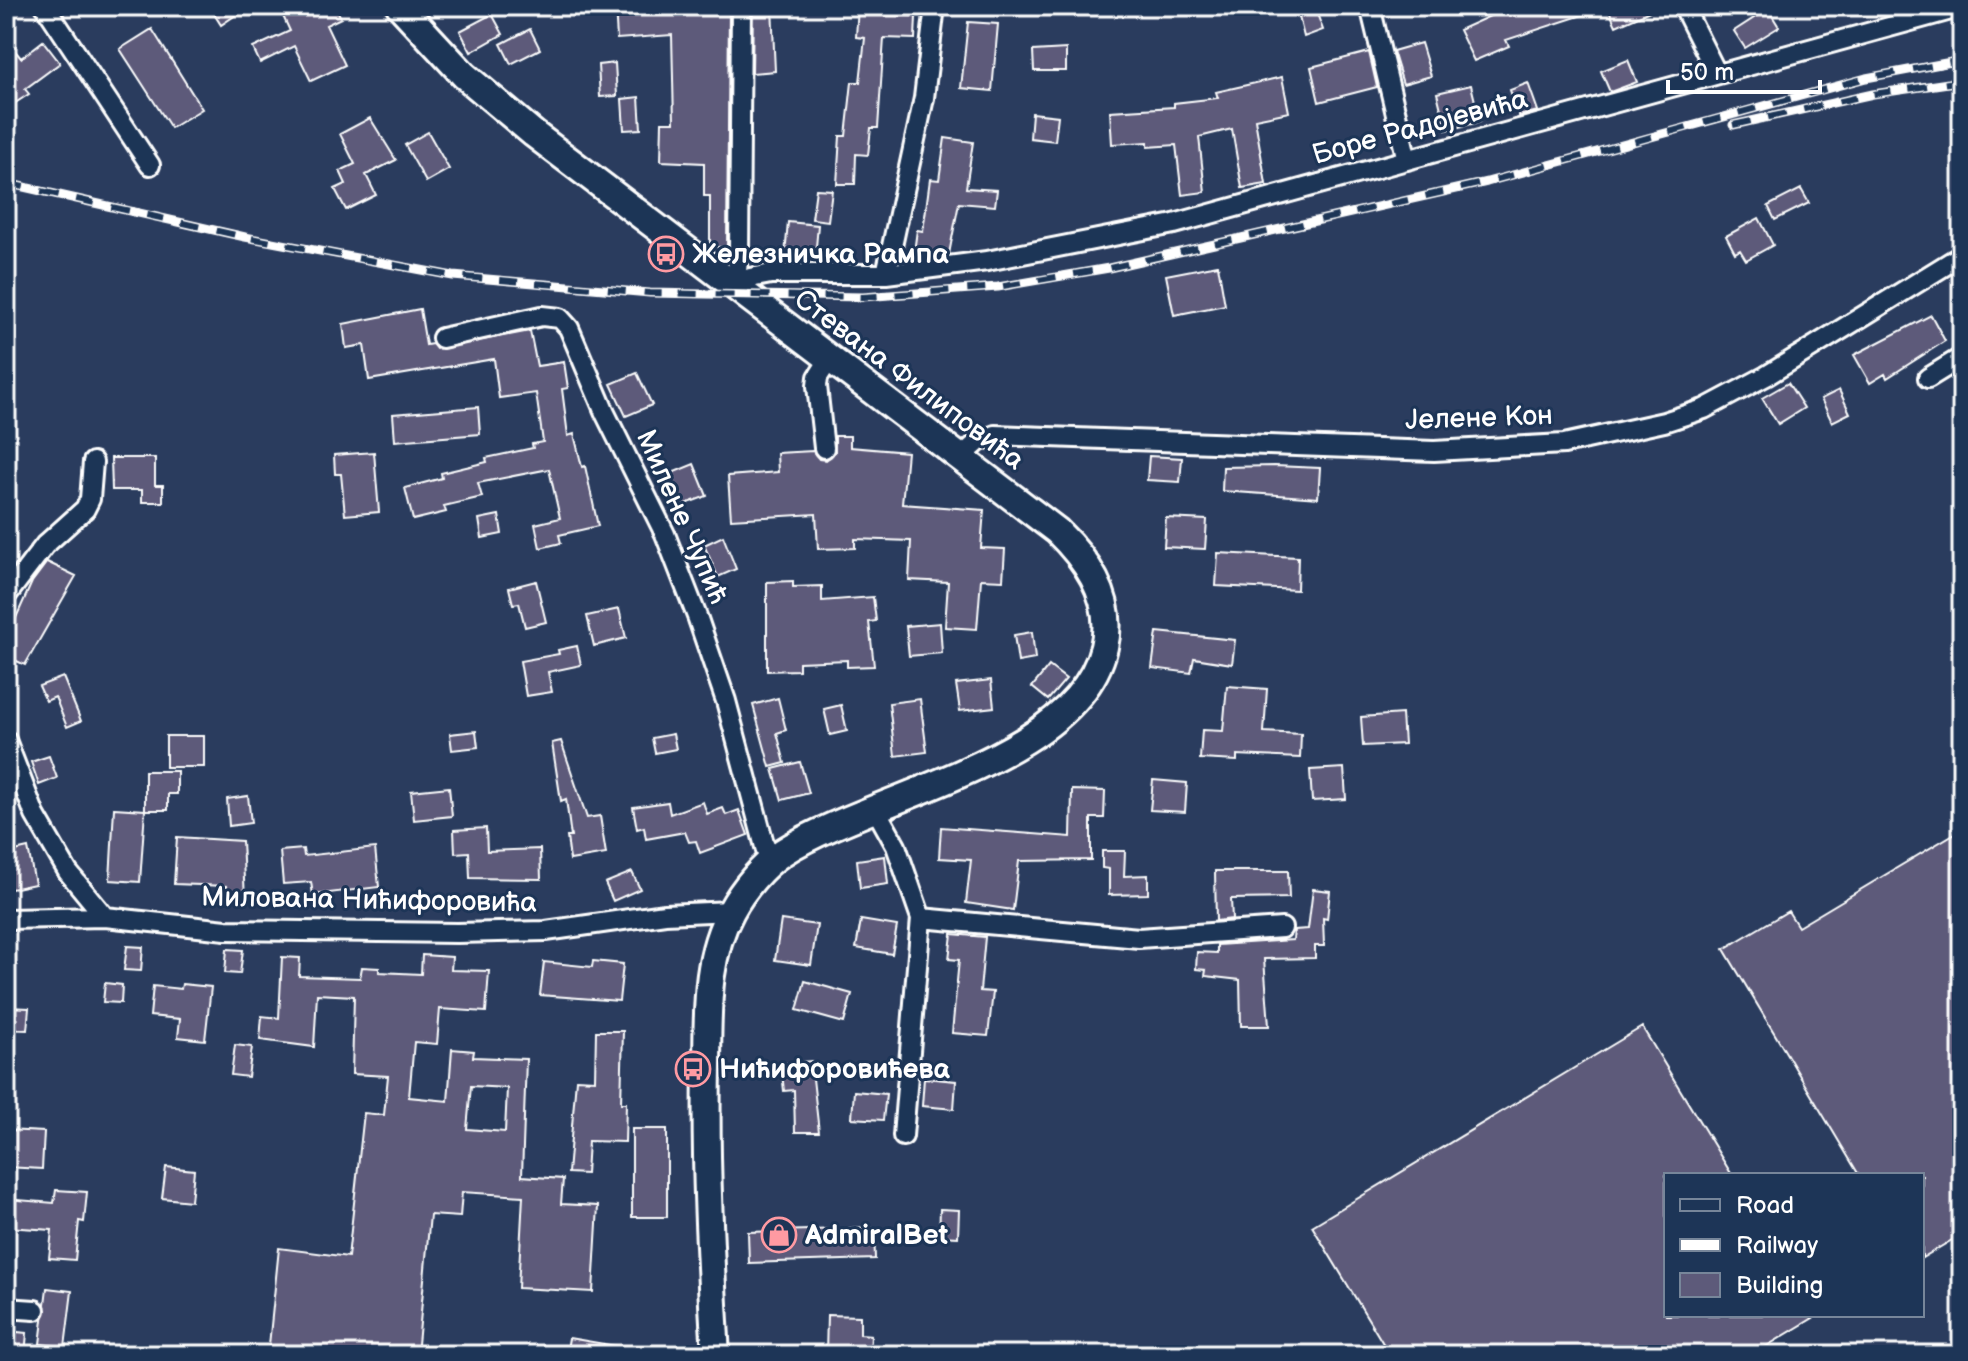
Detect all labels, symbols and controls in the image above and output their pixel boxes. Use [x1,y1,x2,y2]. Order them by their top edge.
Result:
scale bar [1668,44,1820,94]
text: 50 m [1680,58,1734,87]
street label: Боре Радојевића [1309,82,1532,172]
bus stop icon: Железничка Рампа [647,235,685,273]
place label: Железничка Рампа [692,238,949,271]
street label: Стевана Филиповића [788,283,1031,477]
street label: Јелене Кон [1405,399,1553,437]
street label: Милене Чупић [629,425,735,609]
street label: Милована Нићифоровића [201,881,538,919]
bus stop icon: Нићифоровићева [674,1050,712,1088]
place label: Нићифоровићева [719,1053,951,1086]
legend [1664,1173,1924,1317]
text: Road [1736,1191,1794,1220]
shop icon: AdmiralBet [760,1216,798,1254]
place label: AdmiralBet [804,1219,948,1252]
text: Railway [1736,1231,1818,1260]
text: Building [1736,1271,1823,1300]

